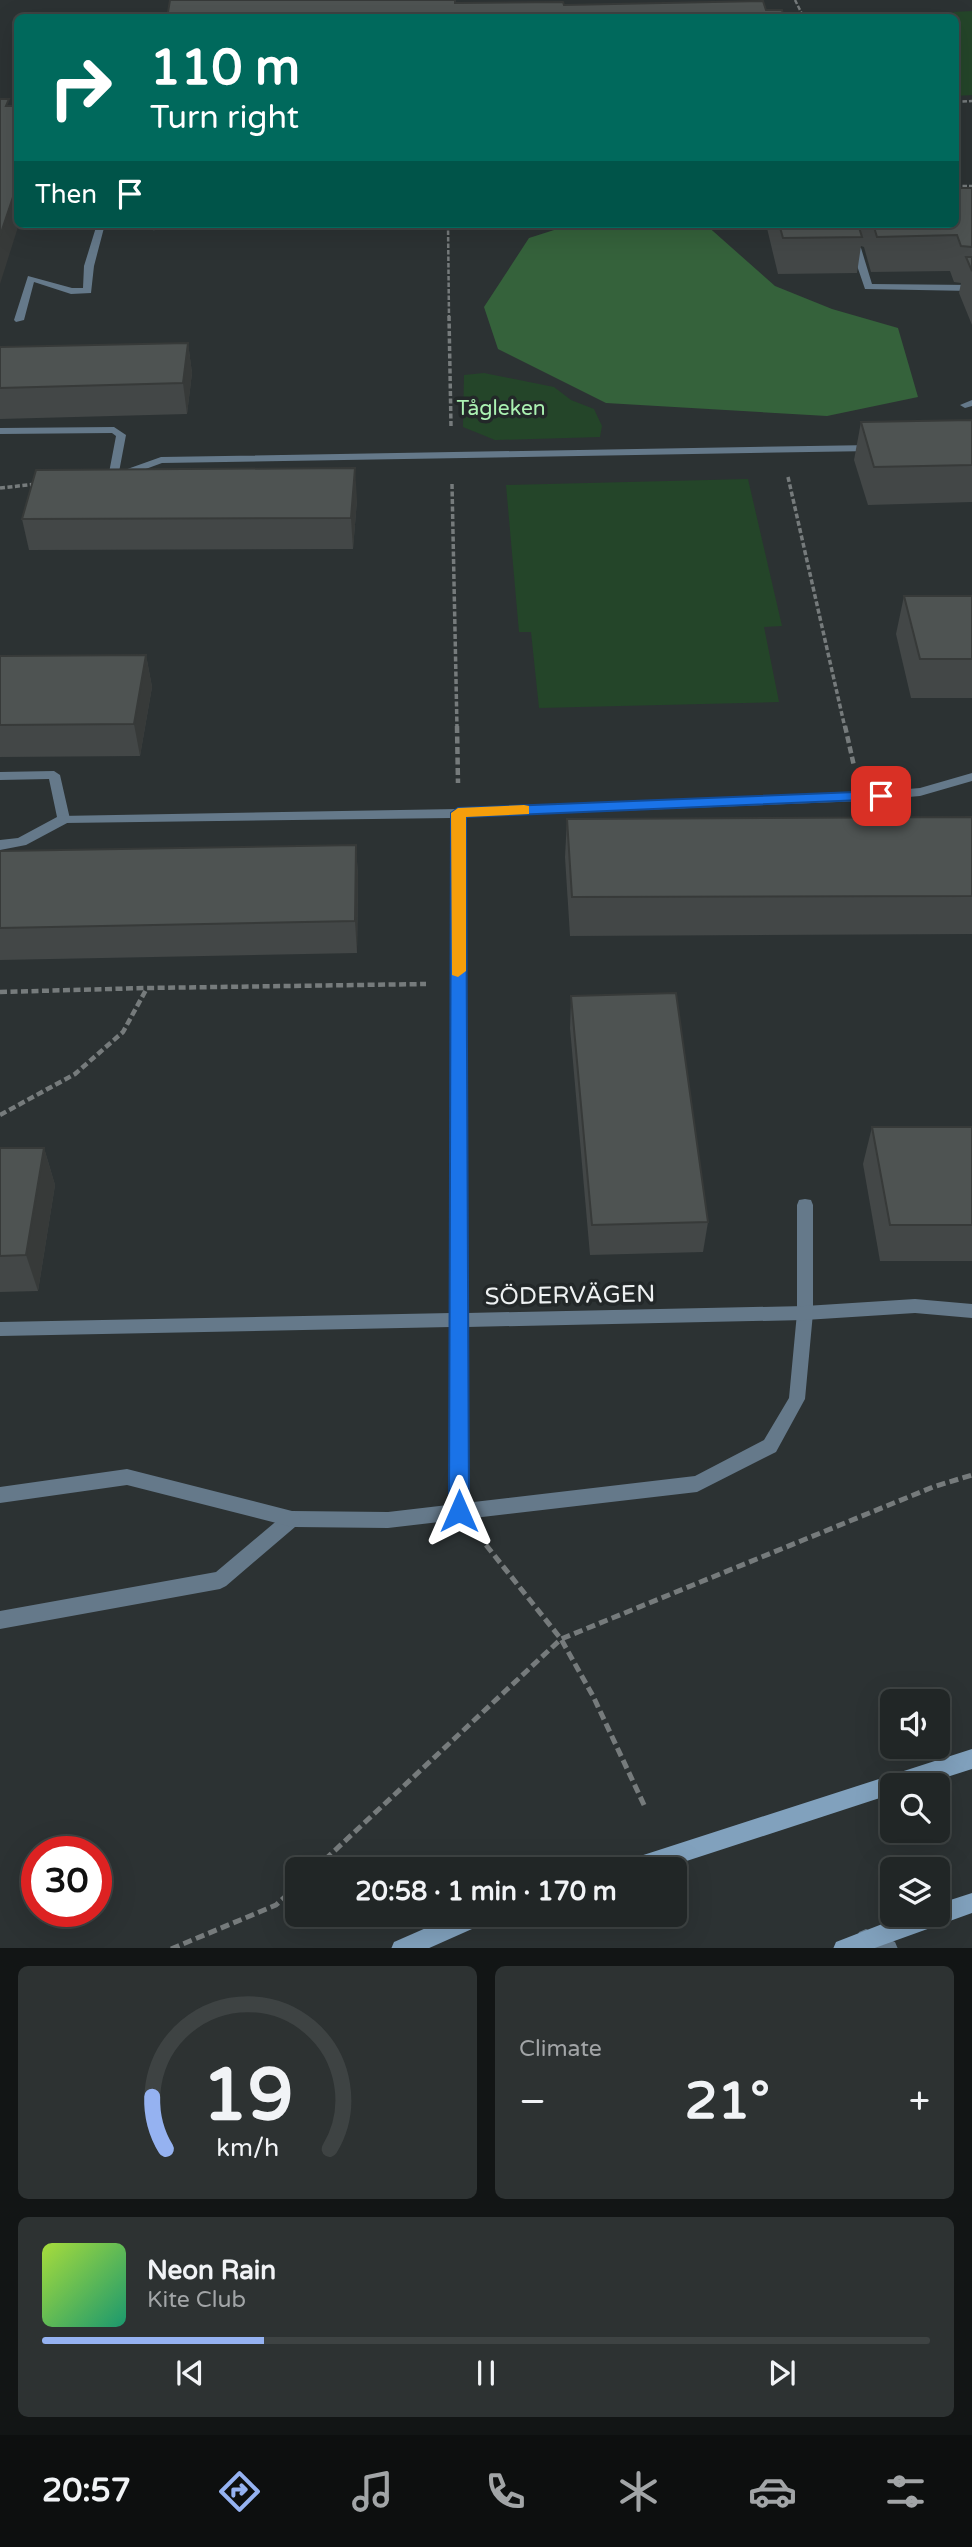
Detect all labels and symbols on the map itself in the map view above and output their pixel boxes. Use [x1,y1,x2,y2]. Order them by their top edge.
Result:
park label: Tågleken [456,396,546,421]
pin [851,766,911,826]
street label: SÖDERVÄGEN [484,1280,656,1311]
position arrow [422,1474,496,1548]
speed limit sign: 30 [21,1836,112,1927]

